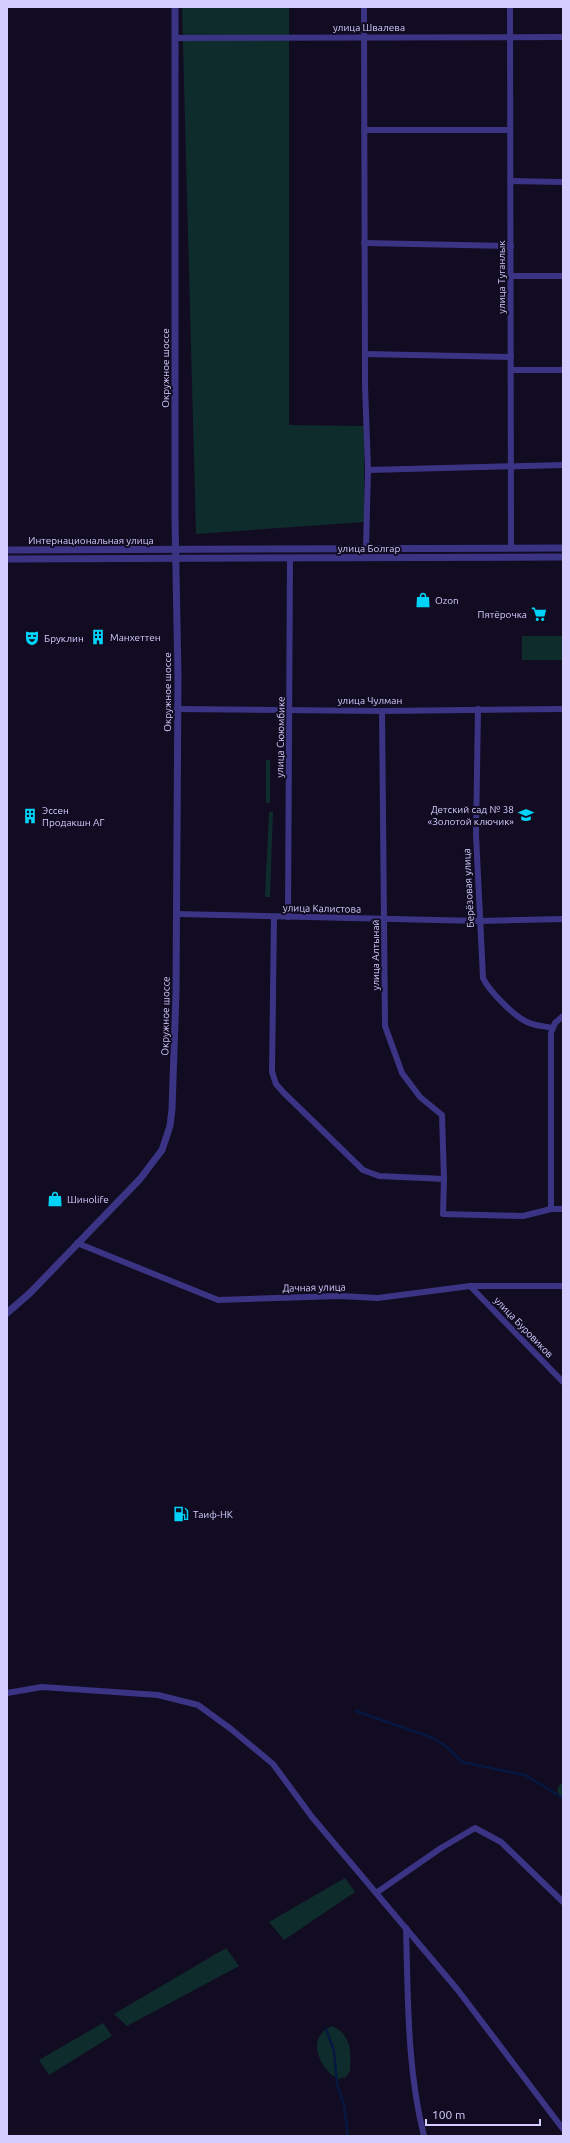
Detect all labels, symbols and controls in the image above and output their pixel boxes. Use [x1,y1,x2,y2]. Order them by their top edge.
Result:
street label: улица Швалева [333,22,405,33]
street label: улица Туганлык [496,240,507,314]
street label: Окружное шоссе [160,328,171,408]
street label: Интернациональная улица [28,535,154,546]
street label: улица Болгар [338,543,400,554]
shop icon: Ozon [414,591,432,609]
place label: Ozon [435,595,459,606]
supermarket icon: Пятёрочка [530,605,548,623]
place label: Пятёрочка [478,609,527,620]
building icon: Манхеттен [89,628,107,646]
theatre icon: Бруклин [23,629,41,647]
place label: Манхеттен [110,632,161,643]
place label: Бруклин [44,633,84,644]
street label: Окружное шоссе [162,652,173,732]
street label: улица Чулман [338,695,402,706]
street label: улица Сююмбике [274,696,287,778]
place label: Детский сад № 38 «Золотой ключик» [428,804,514,827]
place label: Эссен Продакшн АГ [42,805,104,828]
school or university icon: Детский сад № 38 «Золотой ключик» [517,806,535,824]
building icon: Эссен Продакшн АГ [21,807,39,825]
street label: Берёзовая улица [461,848,476,928]
street label: улица Калистова [283,902,361,915]
street label: улица Алтынай [370,919,381,991]
street label: Окружное шоссе [159,976,172,1056]
shop icon: Шиноlife [46,1190,64,1208]
place label: Шиноlife [67,1194,109,1205]
street label: Дачная улица [282,1281,346,1294]
street label: улица Буровиков [492,1295,555,1360]
fuel station icon: Таиф-НК [172,1505,190,1523]
place label: Таиф-НК [193,1509,233,1520]
scale bar [426,2101,540,2127]
text: 100 m [432,2108,465,2121]

